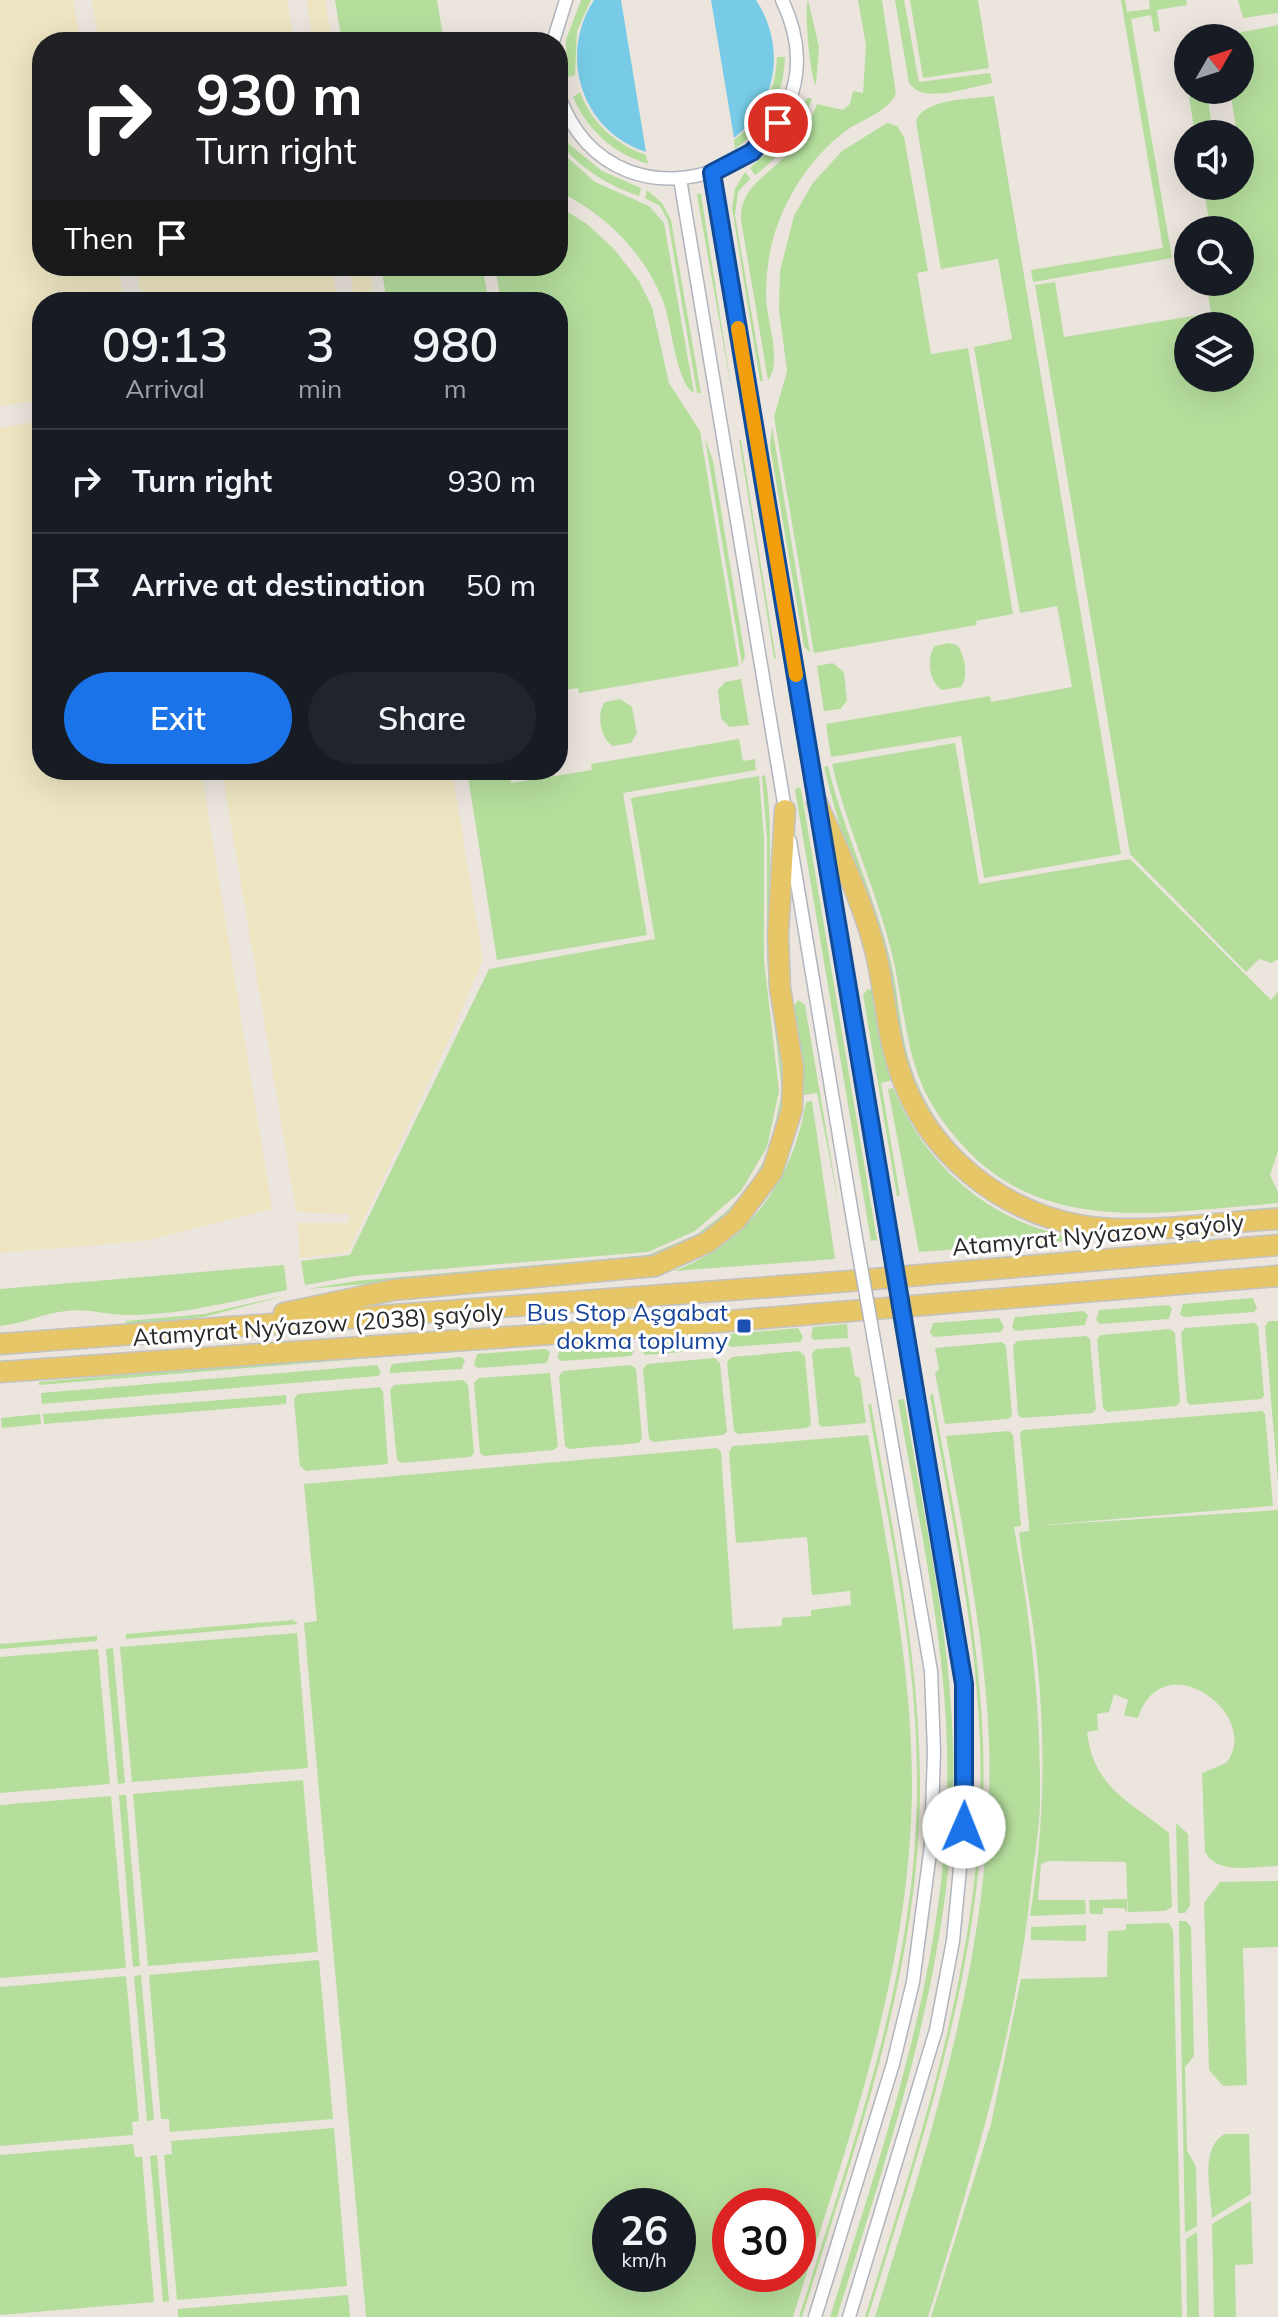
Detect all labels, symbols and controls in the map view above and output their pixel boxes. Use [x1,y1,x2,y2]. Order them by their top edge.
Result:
north arrow [1174,24,1254,104]
map controls [1174,24,1254,392]
text: 930 m [196,59,363,129]
icon: right [64,64,168,168]
pin [744,89,812,157]
icon: arrive [756,101,800,145]
button: sound [1174,120,1254,200]
text: Turn right [196,128,357,173]
icon: arrive [150,216,194,260]
button: search [1174,216,1254,296]
text: Then [64,219,134,257]
button: layers [1174,312,1254,392]
text: 09:13 [102,314,228,374]
text: 3 [306,314,334,374]
text: 980 [412,314,498,374]
text: Arrival [125,372,205,405]
text: min [298,372,342,405]
text: m [444,372,467,405]
icon: right [64,459,108,503]
text: Turn right [132,462,272,500]
text: 930 m [448,462,536,500]
icon: arrive [64,563,108,607]
text: Arrive at destination [132,566,426,604]
text: 50 m [466,566,536,604]
button: Exit [64,672,292,764]
button: Share [308,672,536,764]
street label: Atamyrat Nyýazow şaýoly [951,1206,1246,1262]
street label: Atamyrat Nyýazow (2038) şaýoly [131,1296,505,1352]
place label: Bus Stop Aşgabat dokma toplumy [527,1297,728,1355]
marker: Bus Stop Aşgabat dokma toplumy [735,1317,753,1335]
position arrow [922,1785,1006,1869]
speed limit sign: 30 [712,2188,816,2292]
text: 26 [620,2205,668,2255]
text: km/h [621,2247,667,2272]

